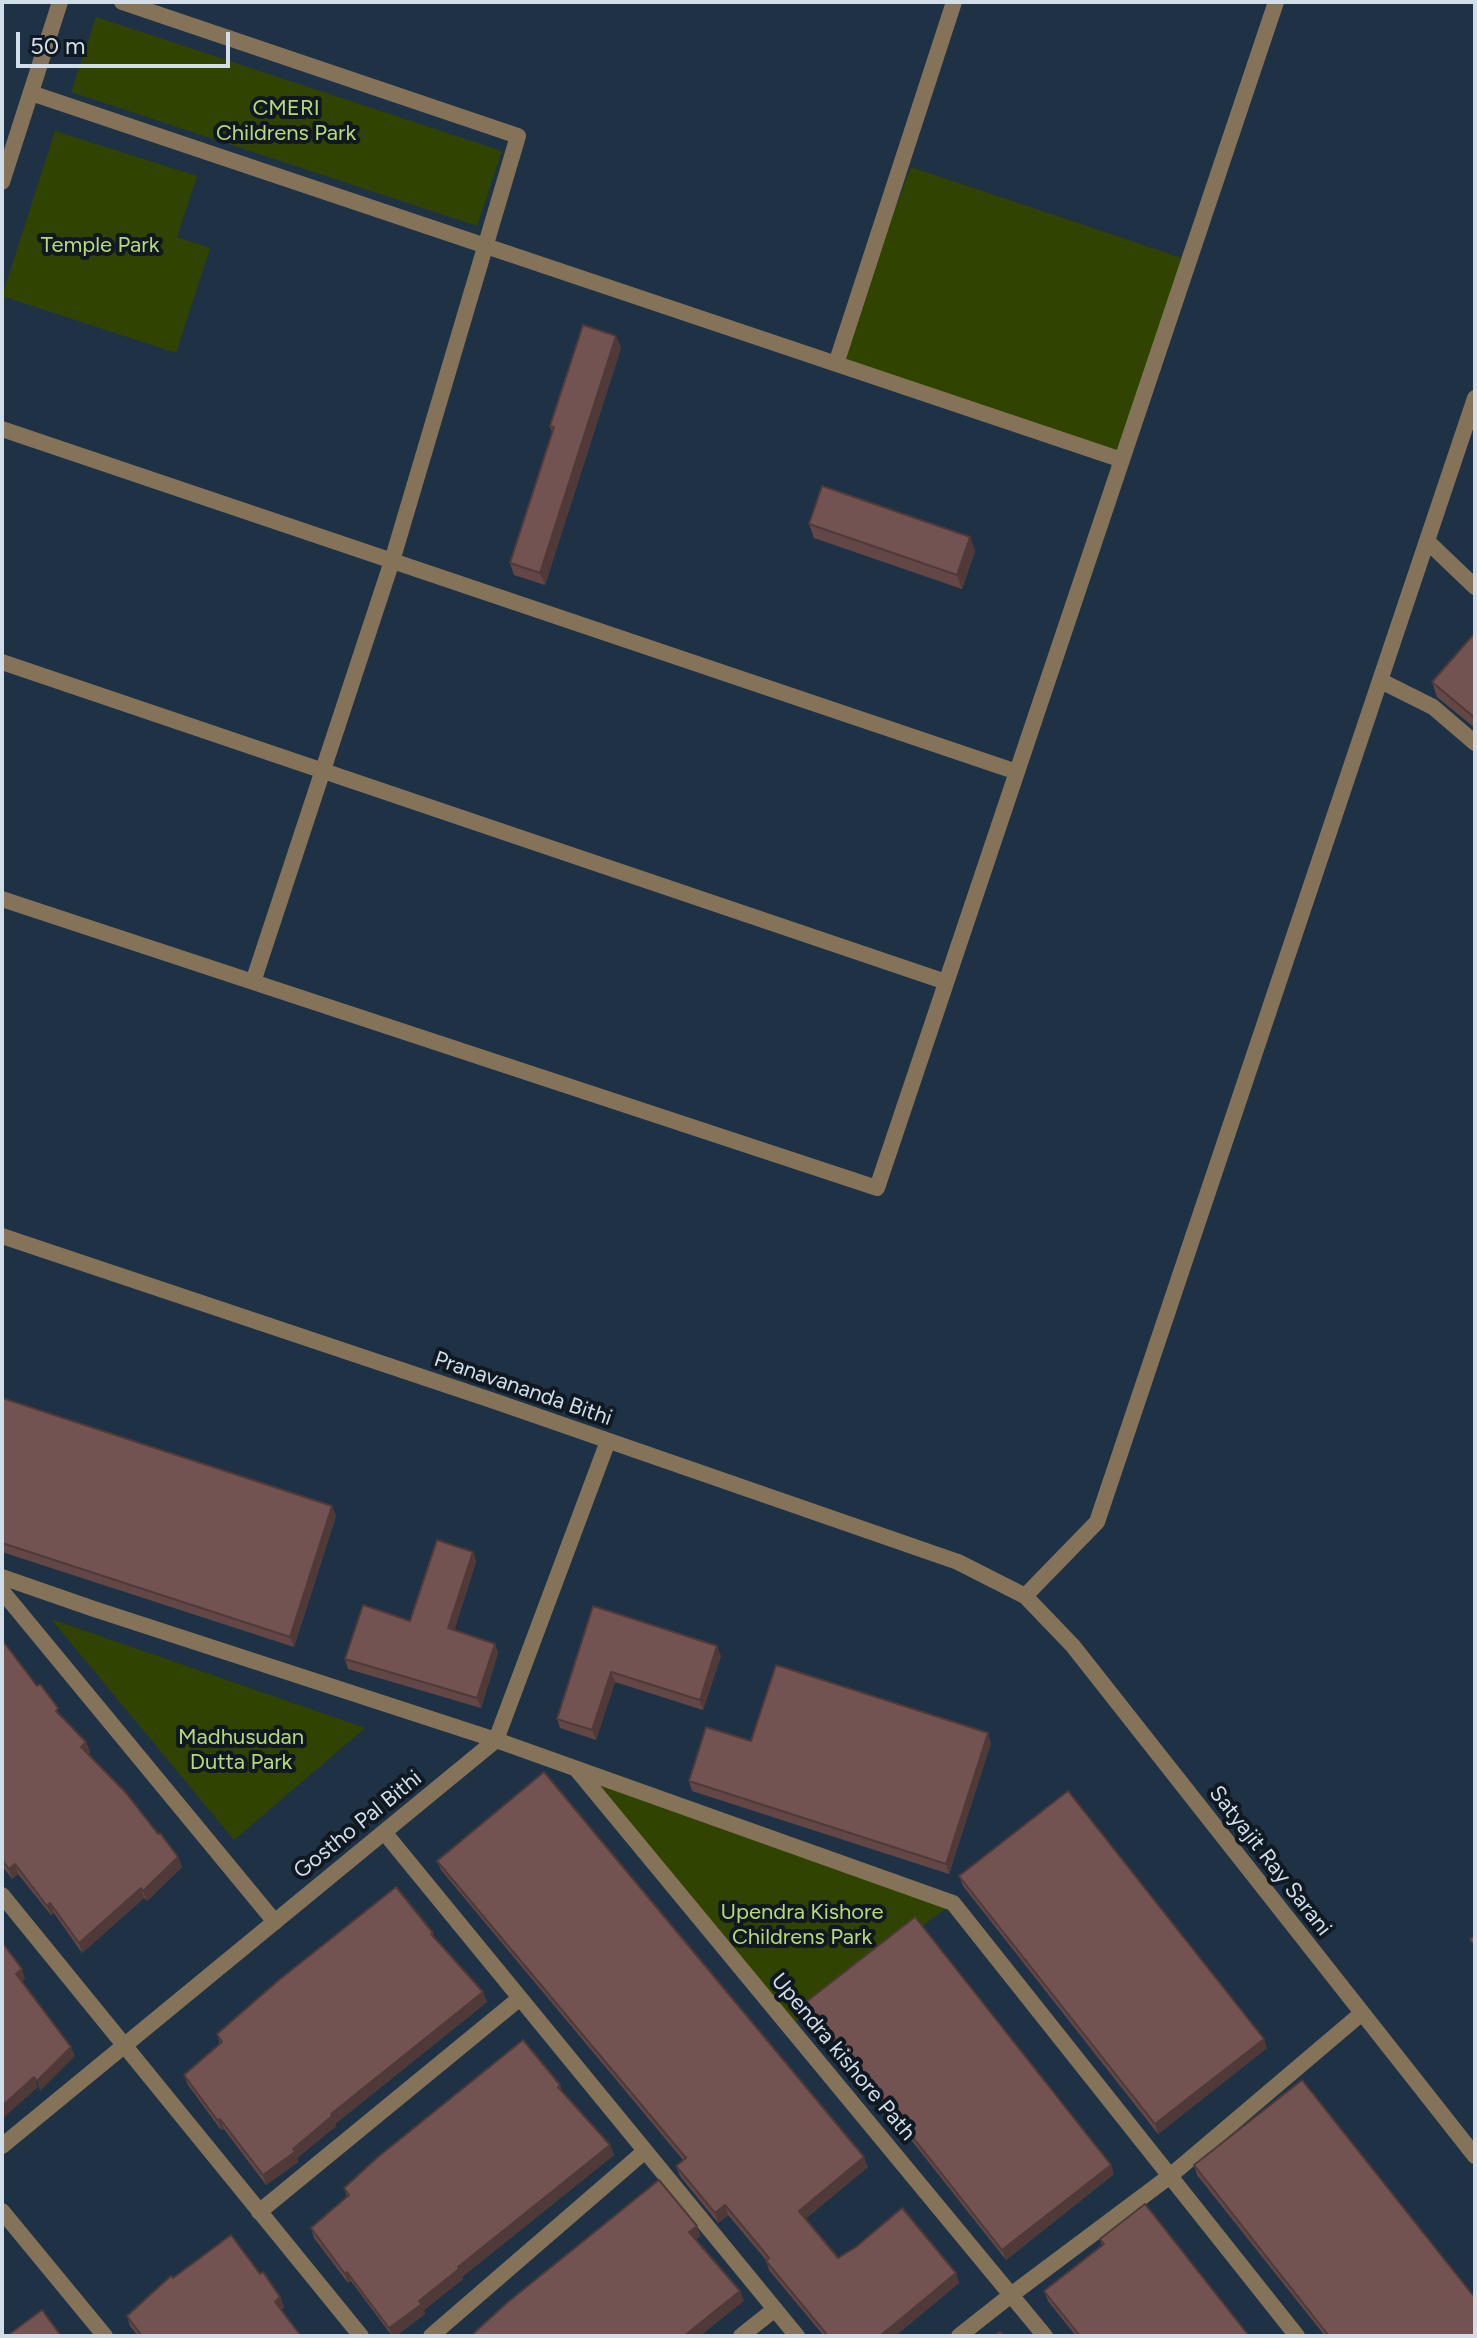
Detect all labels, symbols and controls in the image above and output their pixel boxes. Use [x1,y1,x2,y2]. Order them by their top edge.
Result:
scale bar [20,16,234,66]
text: 50 m [30,31,86,60]
park label: CMERI Childrens Park [216,96,356,148]
park label: Temple Park [41,233,159,259]
street label: Pranavananda Bithi [430,1346,616,1432]
park label: Madhusudan Dutta Park [178,1725,304,1776]
street label: Gostho Pal Bithi [289,1765,427,1885]
street label: Satyajit Ray Sarani [1203,1781,1337,1941]
park label: Upendra Kishore Childrens Park [720,1900,884,1952]
street label: Upendra kishore Path [765,1968,921,2146]

